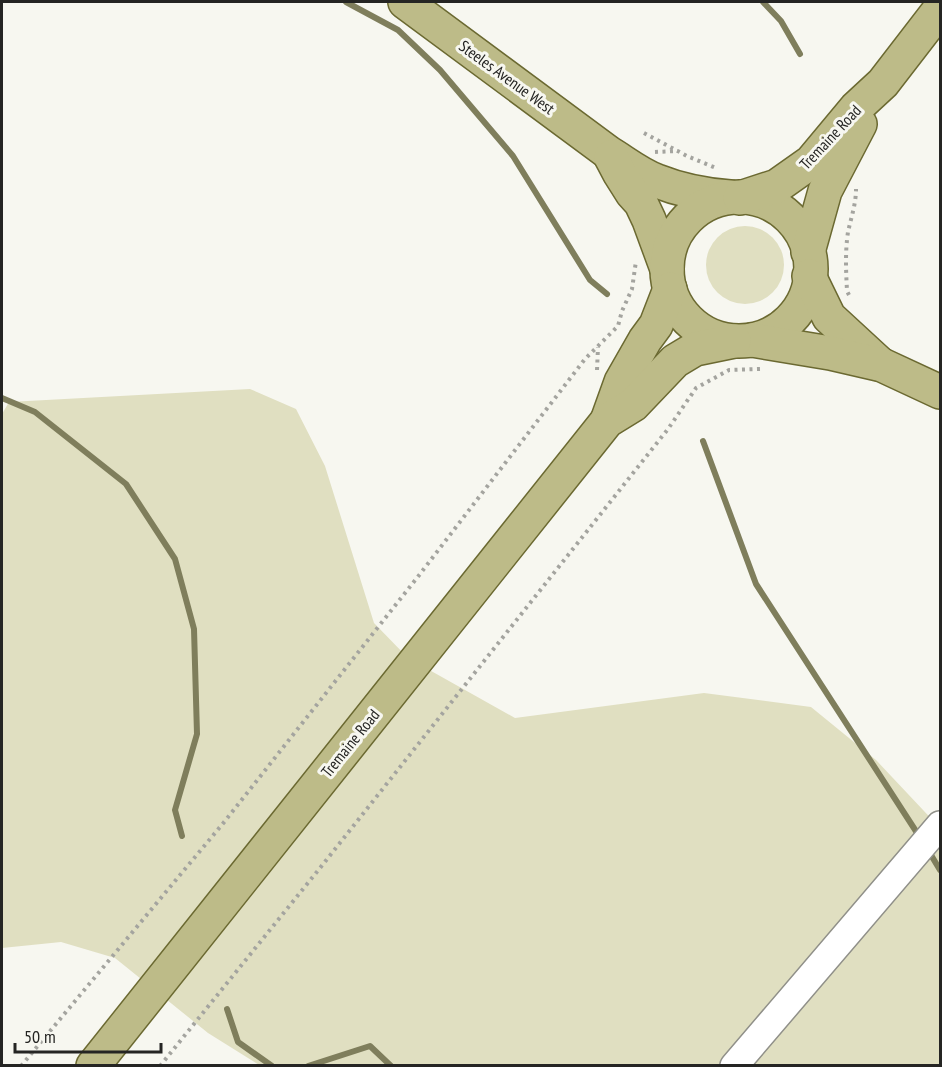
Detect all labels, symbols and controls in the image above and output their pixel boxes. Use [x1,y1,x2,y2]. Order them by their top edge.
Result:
street label: Steeles Avenue West [455,36,559,119]
street label: Tremaine Road [795,100,865,174]
street label: Tremaine Road [317,705,383,781]
scale bar [15,1016,160,1054]
text: 50 m [24,1025,56,1048]

